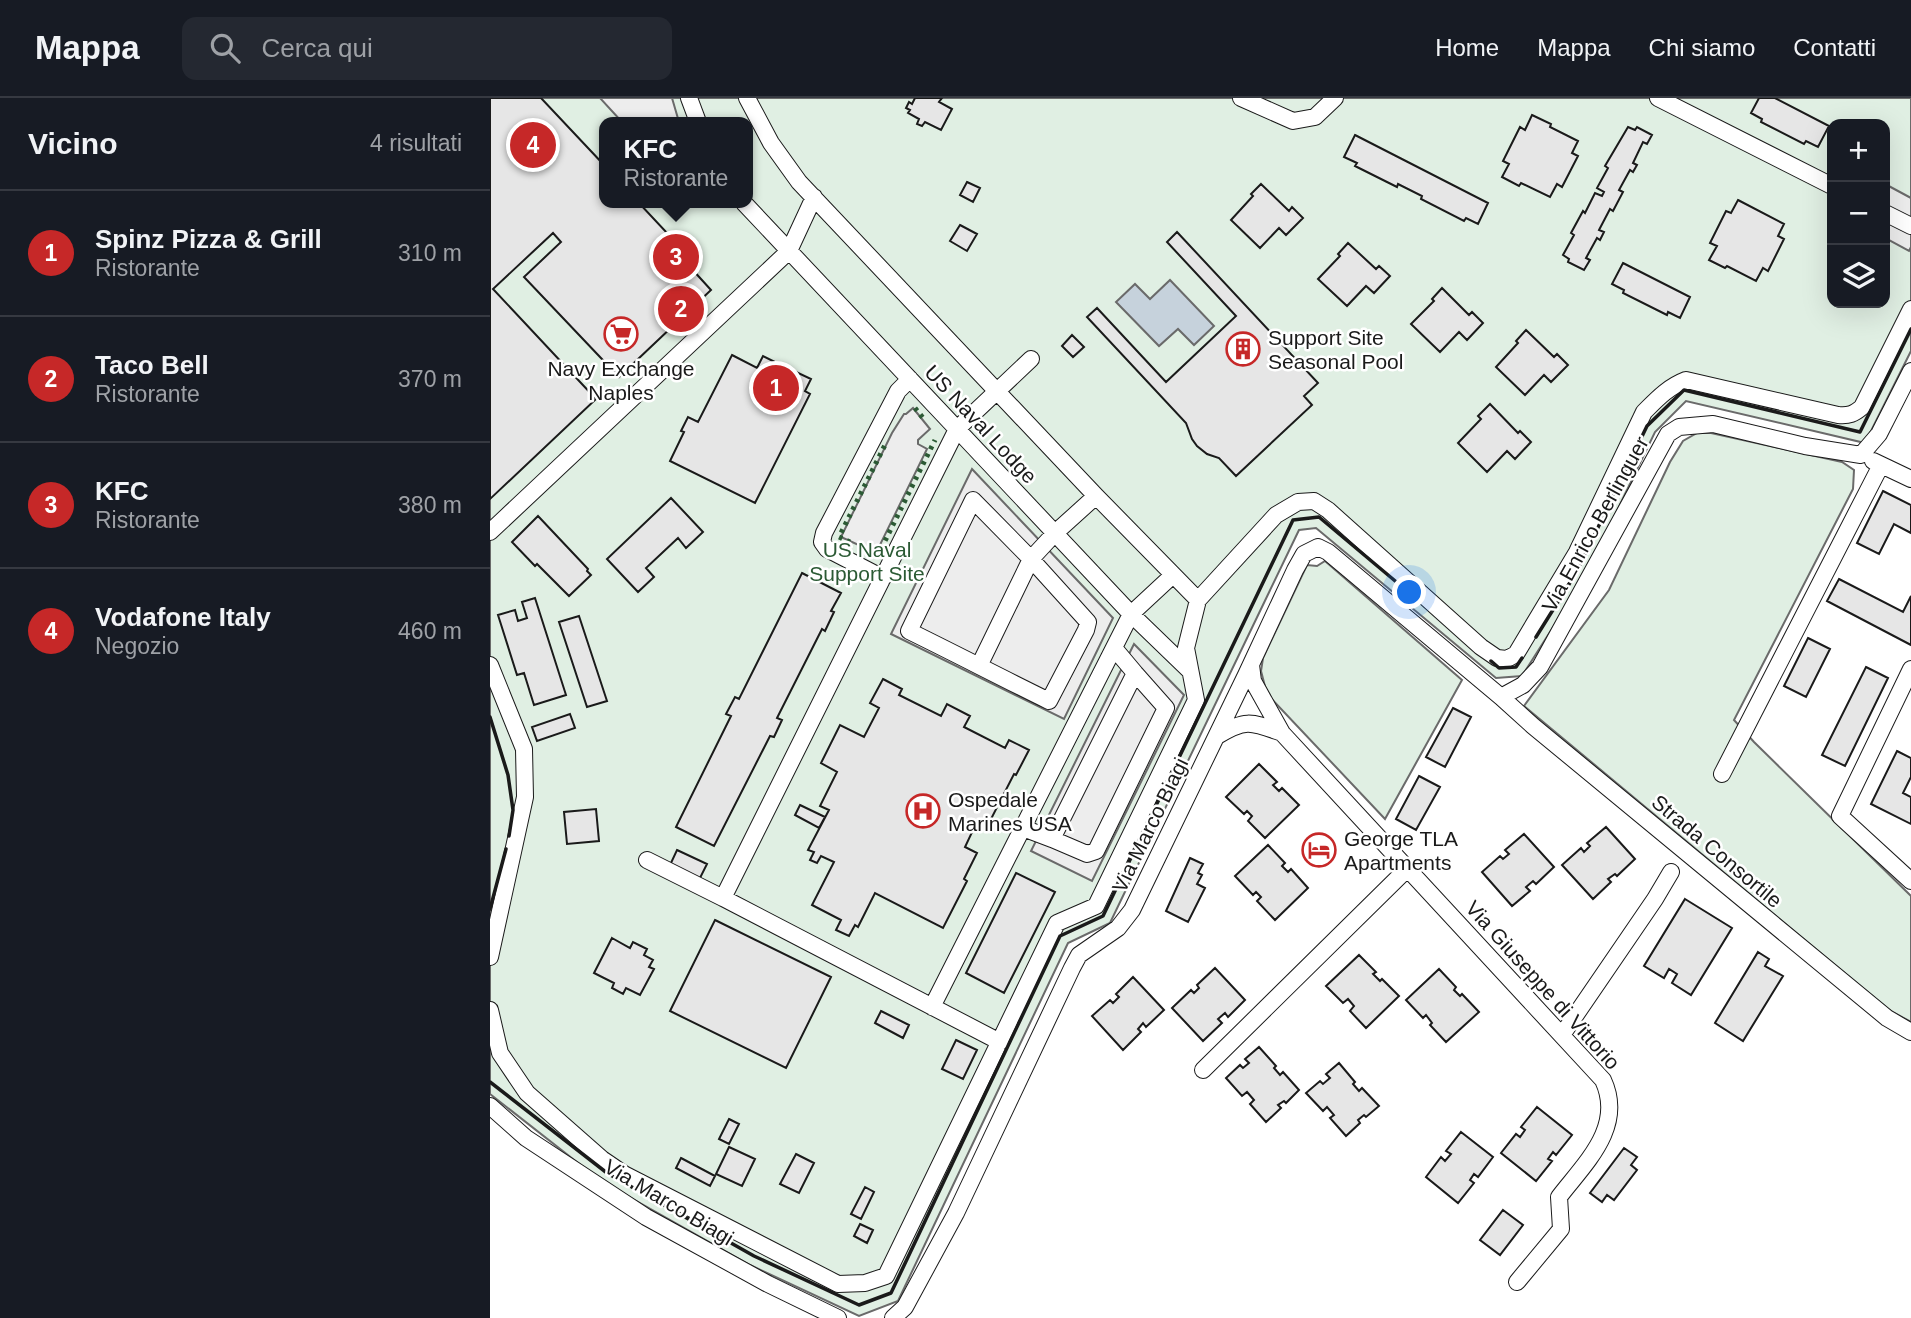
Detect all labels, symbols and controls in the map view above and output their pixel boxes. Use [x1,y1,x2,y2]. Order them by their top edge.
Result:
search box [182,17,672,80]
text: Mappa [35,29,140,66]
icon: search [206,29,244,67]
text: Cerca qui [262,33,373,63]
text: Home [1435,34,1499,61]
text: Mappa [1537,34,1611,61]
text: Chi siamo [1649,34,1755,61]
text: Contatti [1793,34,1876,61]
popup [599,117,753,208]
pin: 4 [510,119,556,171]
map controls [1827,119,1890,308]
button: + [1827,119,1890,182]
text: Vicino [28,127,117,160]
text: 4 risultati [370,130,462,156]
text: KFC [624,134,677,164]
text: Ristorante [624,165,728,191]
button: − [1827,182,1890,245]
text: Spinz Pizza & Grill [95,224,322,254]
pin: 3 [653,231,699,283]
text: 1 [45,240,57,266]
text: 310 m [398,240,462,266]
button: layers [1827,245,1890,308]
text: Ristorante [95,255,200,281]
pin: 2 [658,283,704,335]
supermarket icon: Navy Exchange Naples [602,315,640,353]
place label: Support Site Seasonal Pool [1268,326,1403,373]
building icon: Support Site Seasonal Pool [1224,330,1262,368]
text: Taco Bell [95,350,209,380]
place label: Navy Exchange Naples [547,357,695,404]
street label: US Naval Lodge [920,360,1042,488]
pin: 1 [753,362,799,414]
text: 2 [45,366,57,392]
text: 370 m [398,366,462,392]
text: Ristorante [95,381,200,407]
street label: Via Enrico Berlinguer [1537,432,1653,616]
text: KFC [95,476,148,506]
text: 3 [45,492,57,518]
text: 380 m [398,492,462,518]
text: Ristorante [95,507,200,533]
park label: US Naval Support Site [809,538,925,585]
your location [1392,575,1426,609]
text: Vodafone Italy [95,602,271,632]
text: 4 [45,618,57,644]
text: 460 m [398,618,462,644]
text: Negozio [95,633,179,659]
street label: Via Marco Biagi [1108,754,1192,896]
place label: Ospedale Marines USA [948,788,1072,835]
street label: Strada Consortile [1647,790,1787,912]
hospital icon: Ospedale Marines USA [904,792,942,830]
place label: George TLA Apartments [1344,827,1458,874]
hotel icon: George TLA Apartments [1300,831,1338,869]
street label: Via Giuseppe di Vittorio [1461,896,1625,1074]
street label: Via Marco Biagi [600,1154,738,1250]

